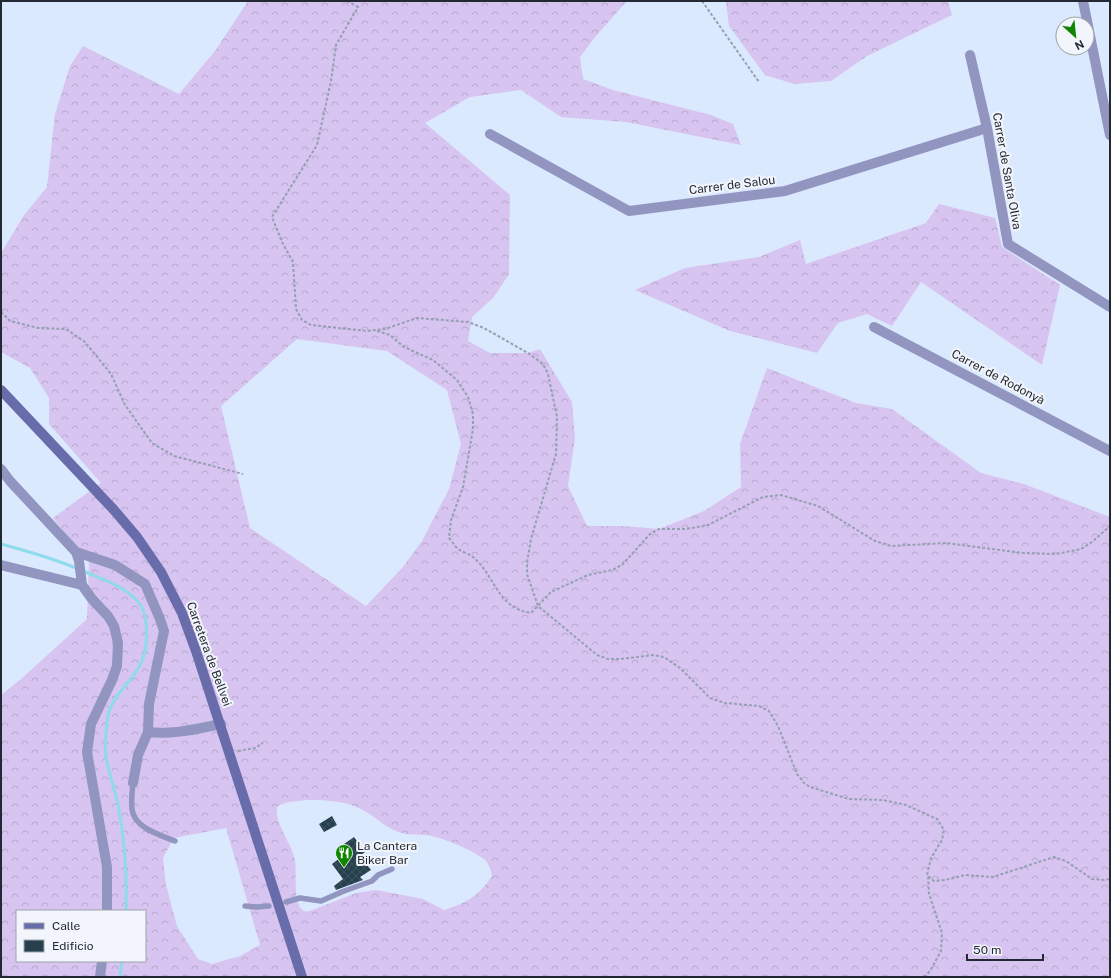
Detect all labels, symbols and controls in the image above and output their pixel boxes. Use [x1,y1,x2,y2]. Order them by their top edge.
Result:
north arrow [1055,16,1095,56]
text: N [1073,38,1086,52]
street label: Carrer de Santa Oliva [990,111,1024,231]
street label: Carrer de Salou [688,173,776,197]
street label: Carrer de Rodonyà [949,347,1047,407]
street label: Carretera de Bellvei [184,600,234,708]
place label: La Cantera Biker Bar [357,839,417,867]
restaurant icon: La Cantera Biker Bar [334,843,354,868]
legend [16,910,146,962]
text: Calle [52,919,81,933]
scale bar [967,936,1043,962]
text: Edificio [52,939,94,953]
text: 50 m [973,943,1001,957]

